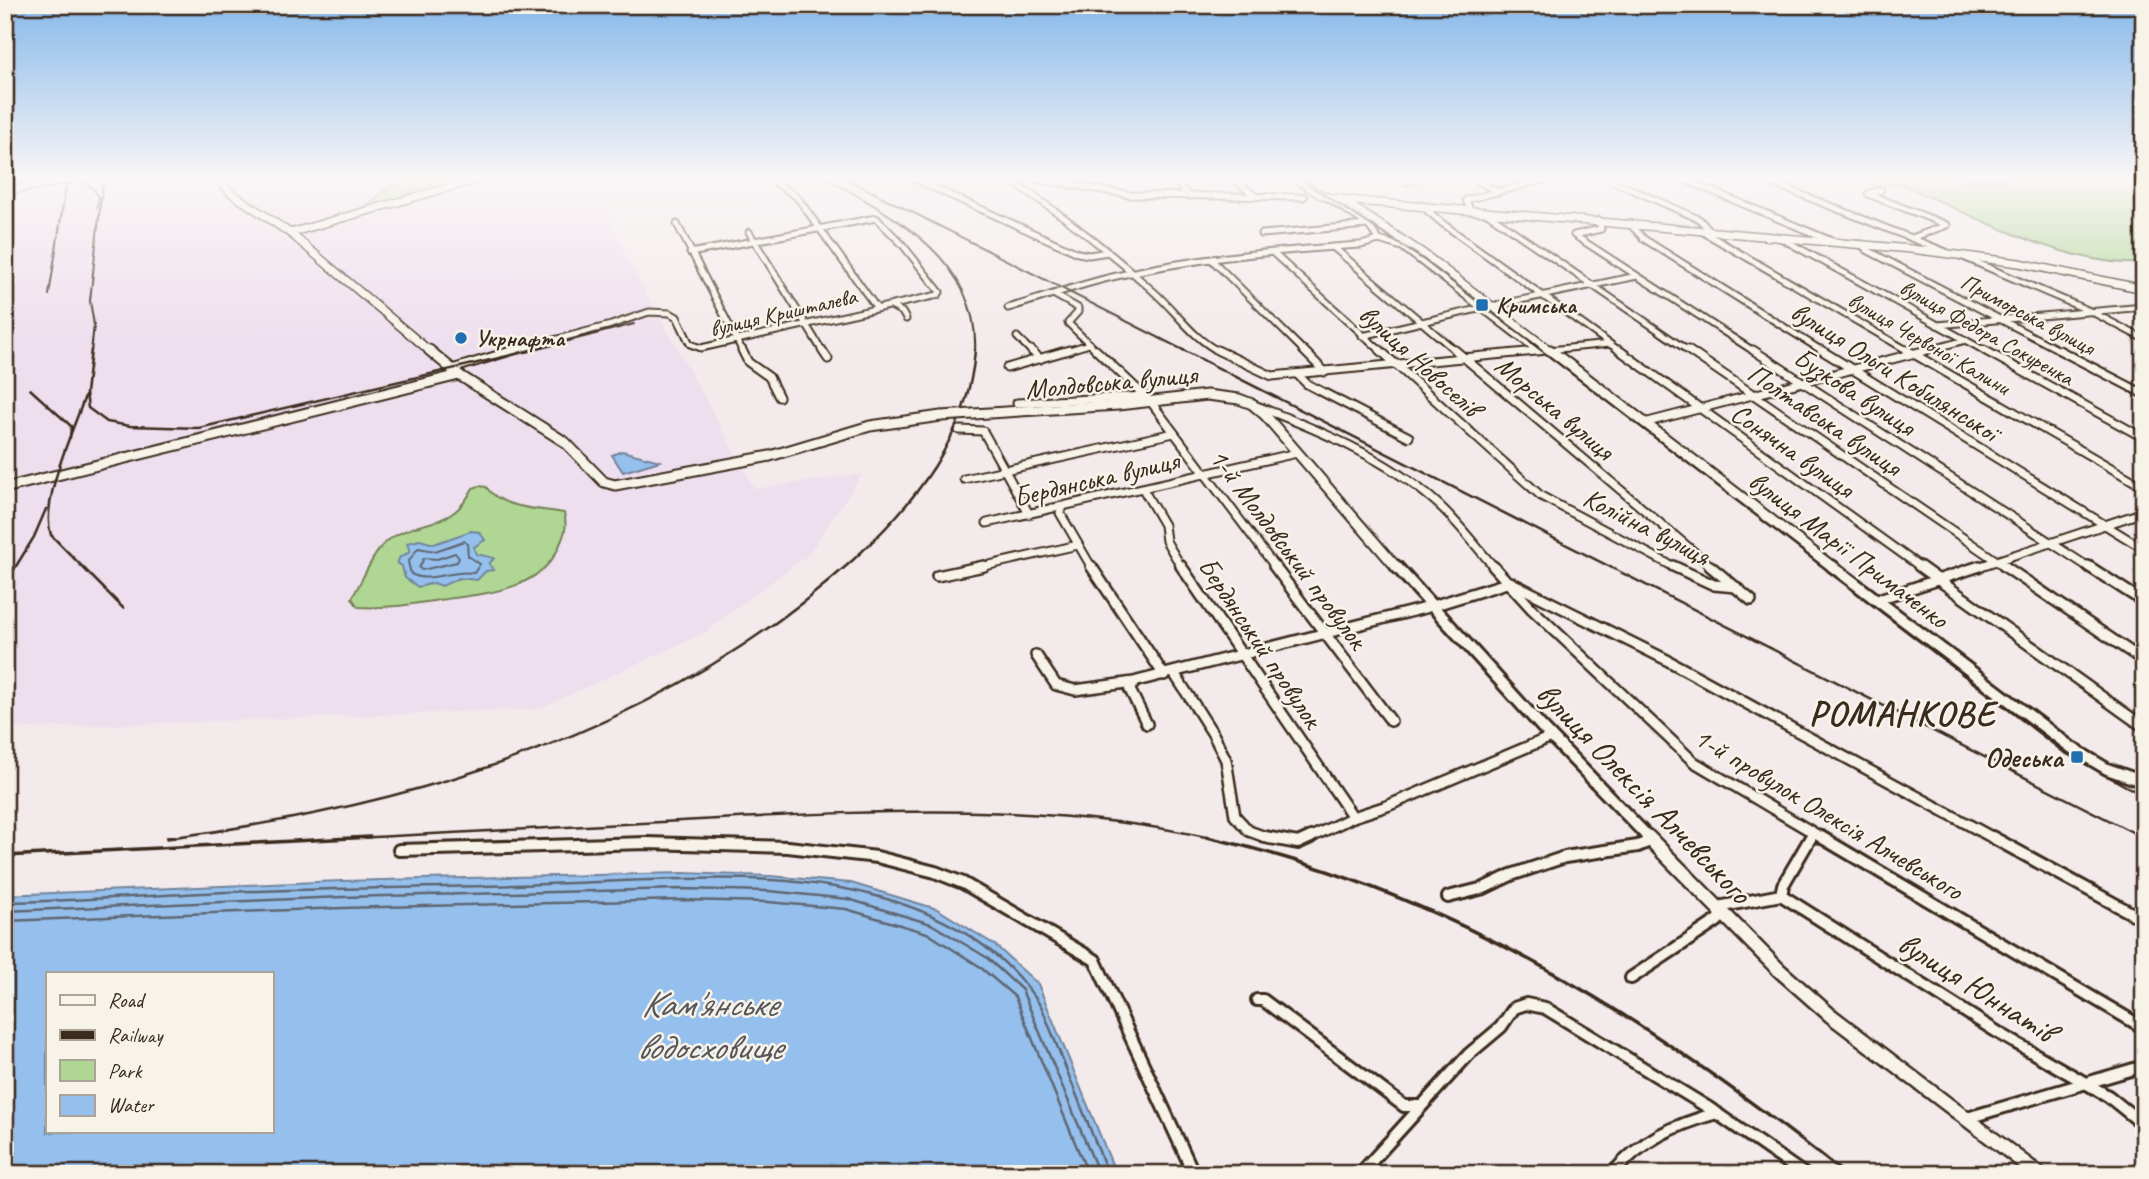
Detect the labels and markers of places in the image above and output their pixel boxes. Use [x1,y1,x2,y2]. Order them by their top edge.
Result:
place label: Кримська [1496,291,1578,320]
marker: Кримська [1474,297,1490,313]
place label: Укрнафта [475,324,566,353]
marker: Укрнафта [453,330,469,346]
place label: Одеська [1985,740,2065,775]
marker: Одеська [2069,749,2085,765]

